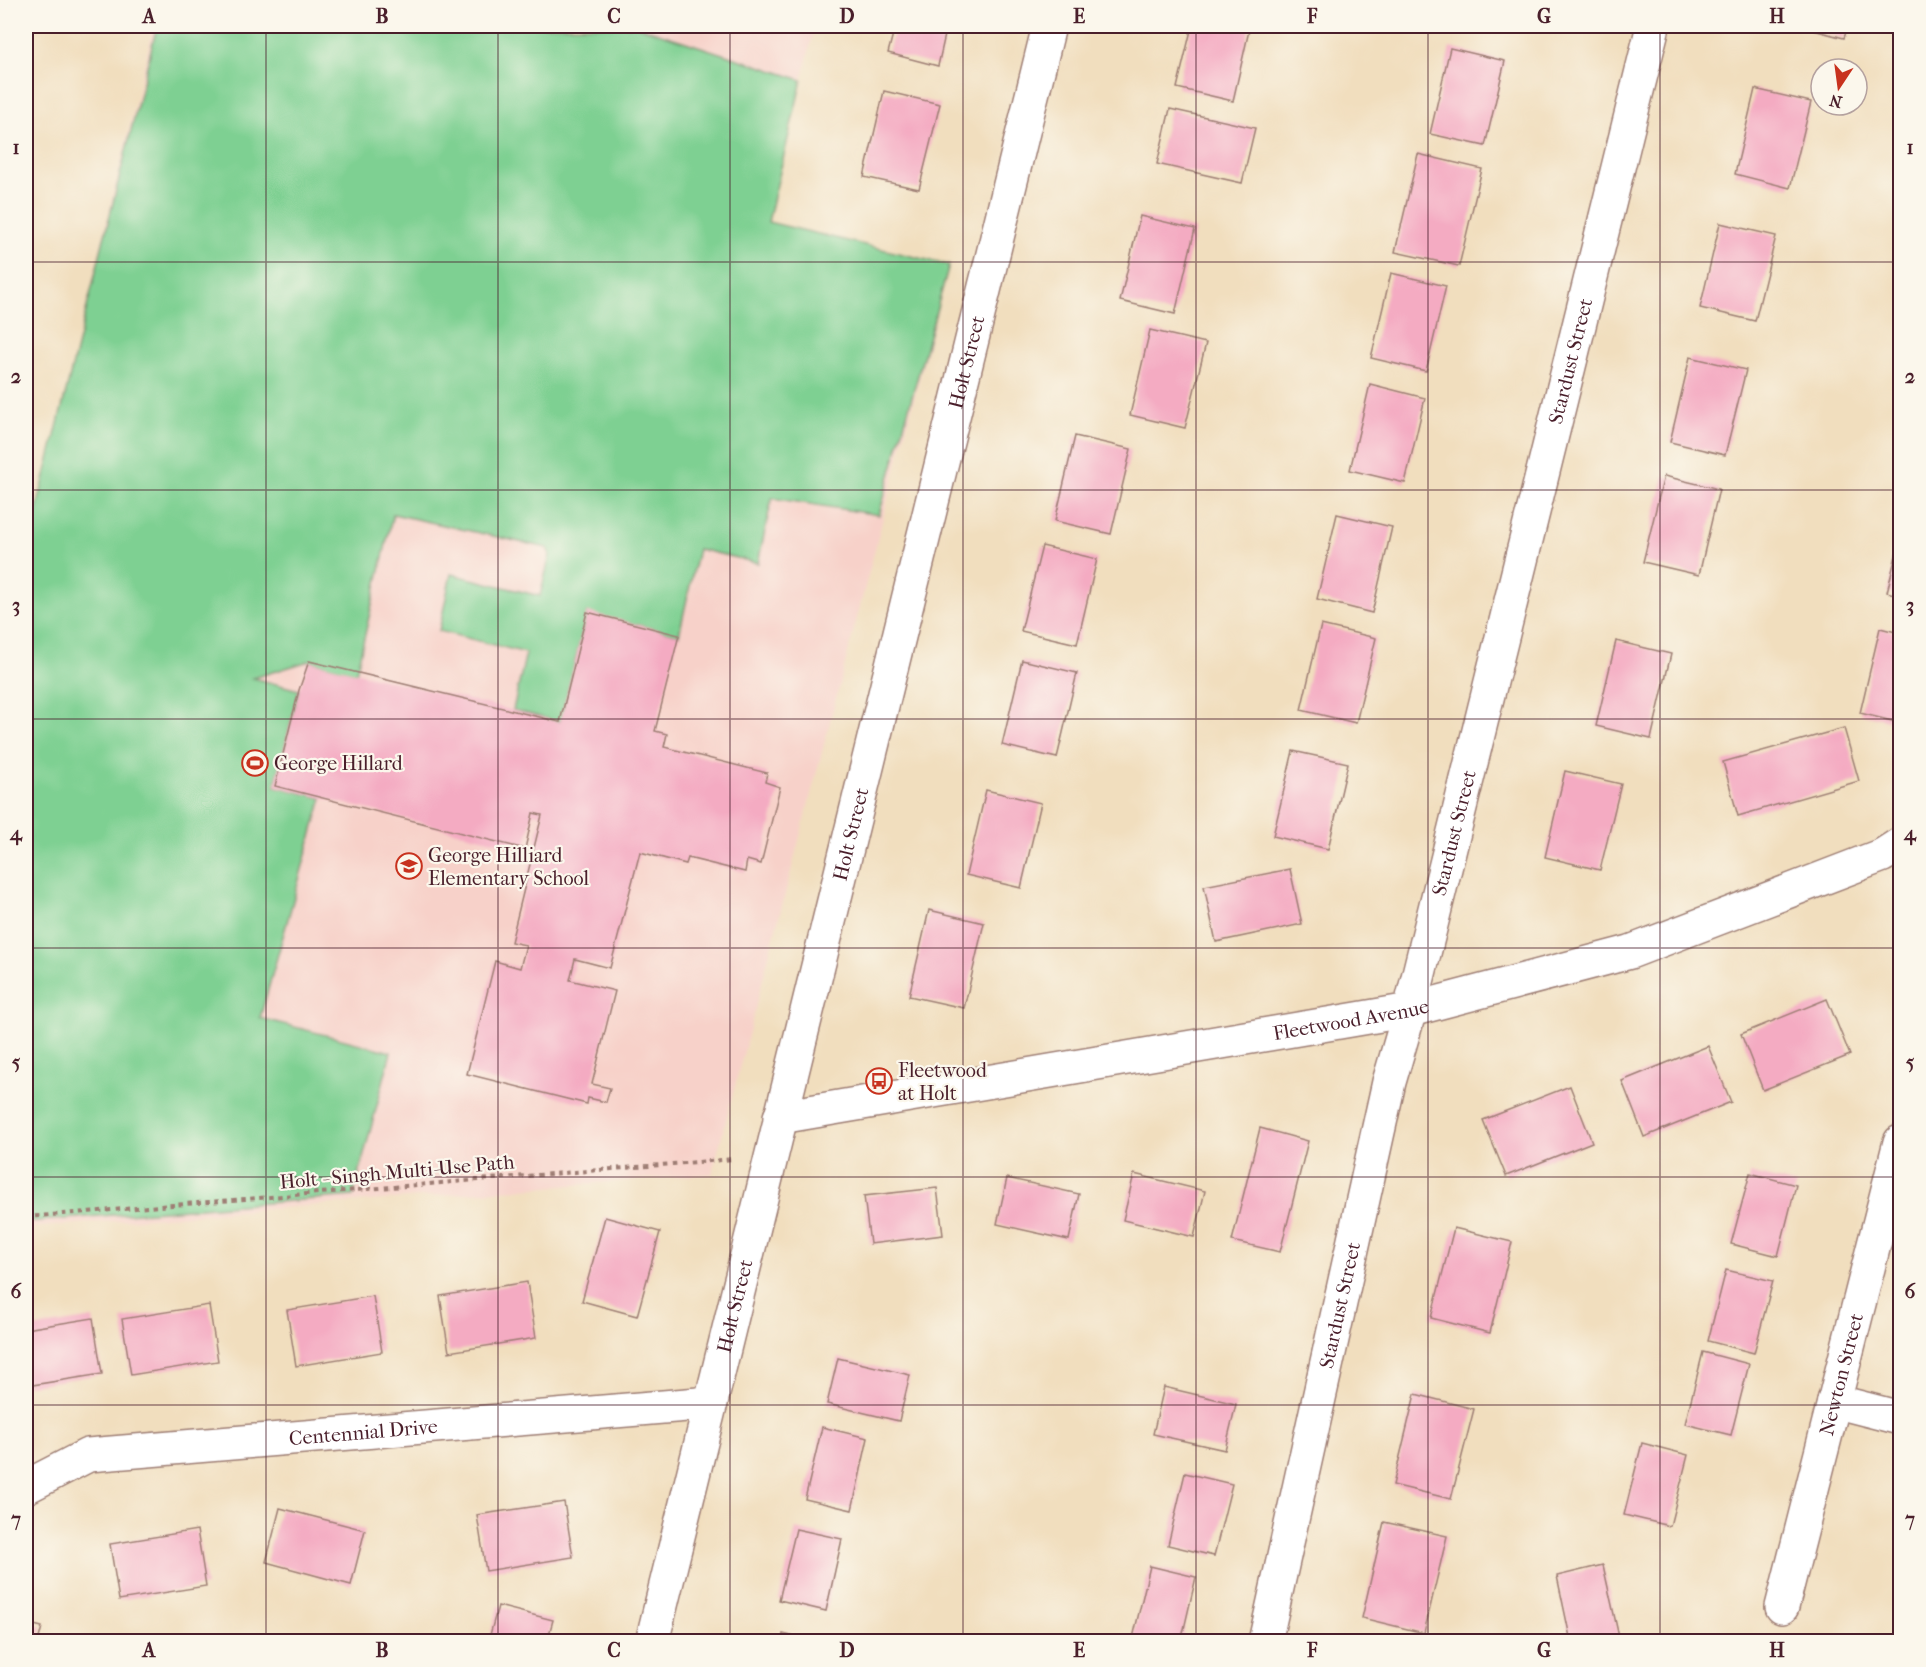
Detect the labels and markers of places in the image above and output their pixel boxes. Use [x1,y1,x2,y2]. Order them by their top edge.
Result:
sports icon: George Hillard [240,748,270,778]
place label: George Hillard [274,752,404,775]
place label: George Hilliard Elementary School [428,844,590,890]
school or university icon: George Hilliard Elementary School [394,851,424,881]
place label: Fleetwood at Holt [898,1059,988,1105]
bus stop icon: Fleetwood at Holt [864,1066,894,1096]

